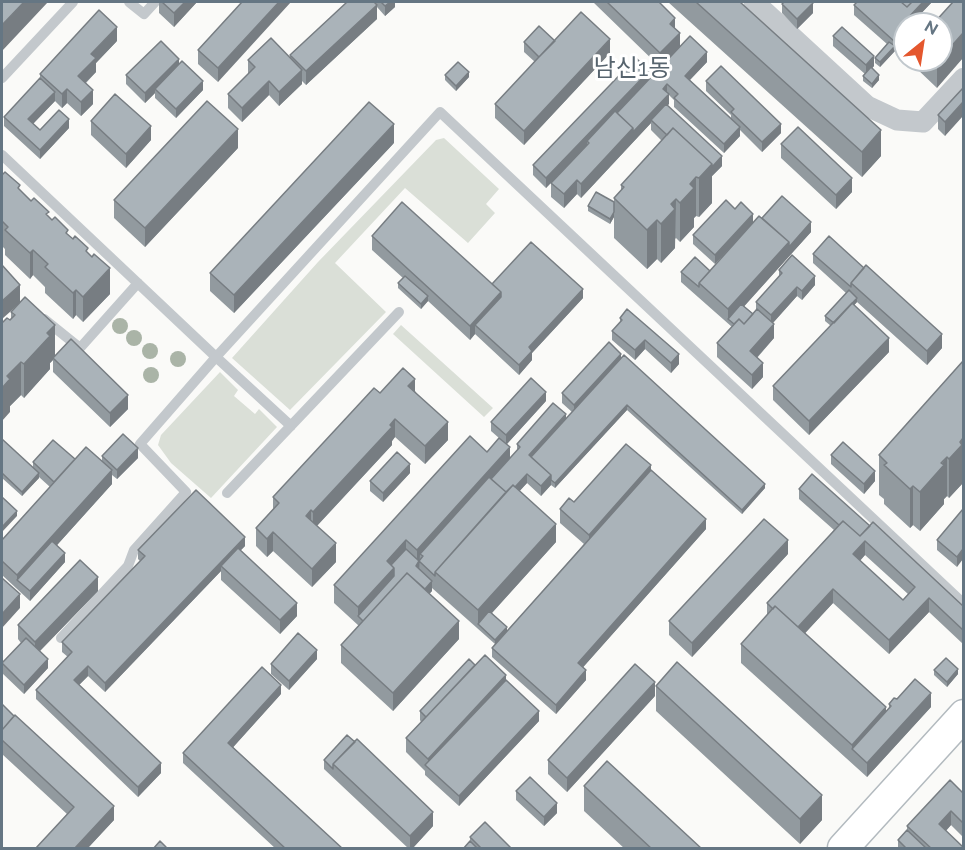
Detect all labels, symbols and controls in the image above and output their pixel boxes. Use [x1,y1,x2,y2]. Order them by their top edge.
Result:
north arrow [893,12,953,72]
text: N [921,16,941,39]
district label: 남신1동 [594,55,670,83]

